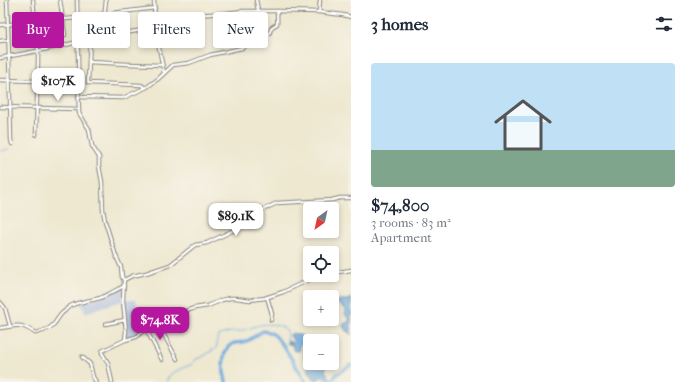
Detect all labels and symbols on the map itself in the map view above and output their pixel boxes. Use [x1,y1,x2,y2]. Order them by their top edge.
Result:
pin: $107K [30,68,86,102]
north arrow [303,202,339,238]
pin: $89.1K [203,203,269,237]
pin: $74.8K [127,307,193,341]

